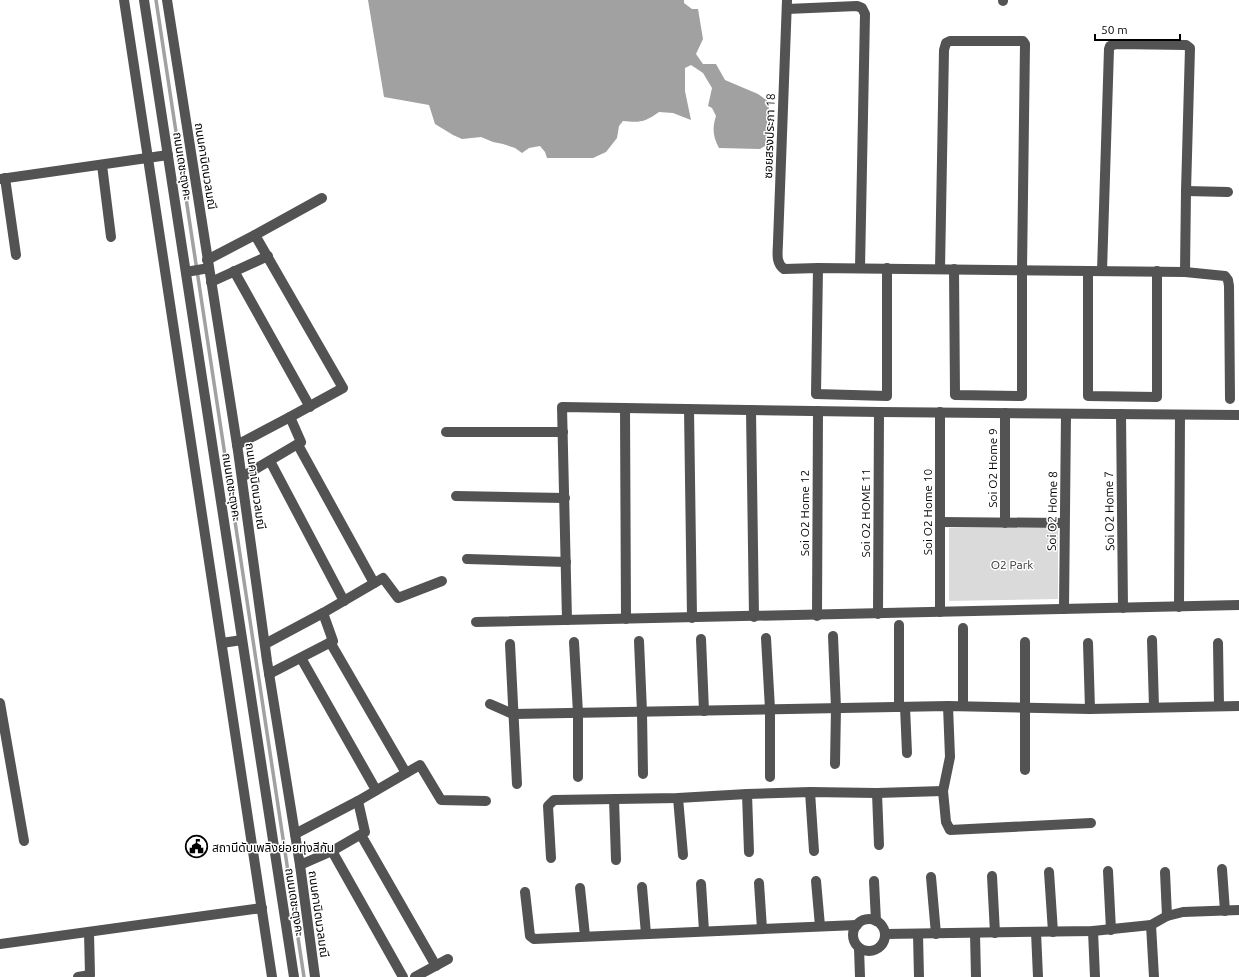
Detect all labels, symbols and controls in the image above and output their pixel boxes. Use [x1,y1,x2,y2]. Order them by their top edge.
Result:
scale bar [1095,16,1180,42]
text: 50 m [1101,23,1128,36]
street label: ซอยสรงประภา 18 [761,93,777,179]
street label: ถนนคานิตนวลมณี [193,122,219,210]
street label: ถนนเดชะตุงคะ [170,131,195,201]
street label: Soi O2 Home 9 [986,428,999,508]
street label: ถนนคานิตนวลมณี [243,442,269,530]
street label: ถนนเดชะตุงคะ [219,452,244,522]
street label: Soi O2 HOME 11 [859,469,872,557]
street label: Soi O2 Home 10 [921,469,934,555]
street label: Soi O2 Home 12 [798,470,811,556]
street label: Soi O2 Home 8 [1045,471,1059,551]
street label: Soi O2 Home 7 [1102,471,1116,551]
park label: O2 Park [991,558,1033,571]
public building icon: สถานีดับเพลิงย่อยทุ่งสีกัน [184,834,210,860]
place label: สถานีดับเพลิงย่อยทุ่งสีกัน [212,841,334,855]
street label: ถนนเดชะตุงคะ [282,867,307,937]
street label: ถนนคานิตนวลมณี [306,870,332,958]

